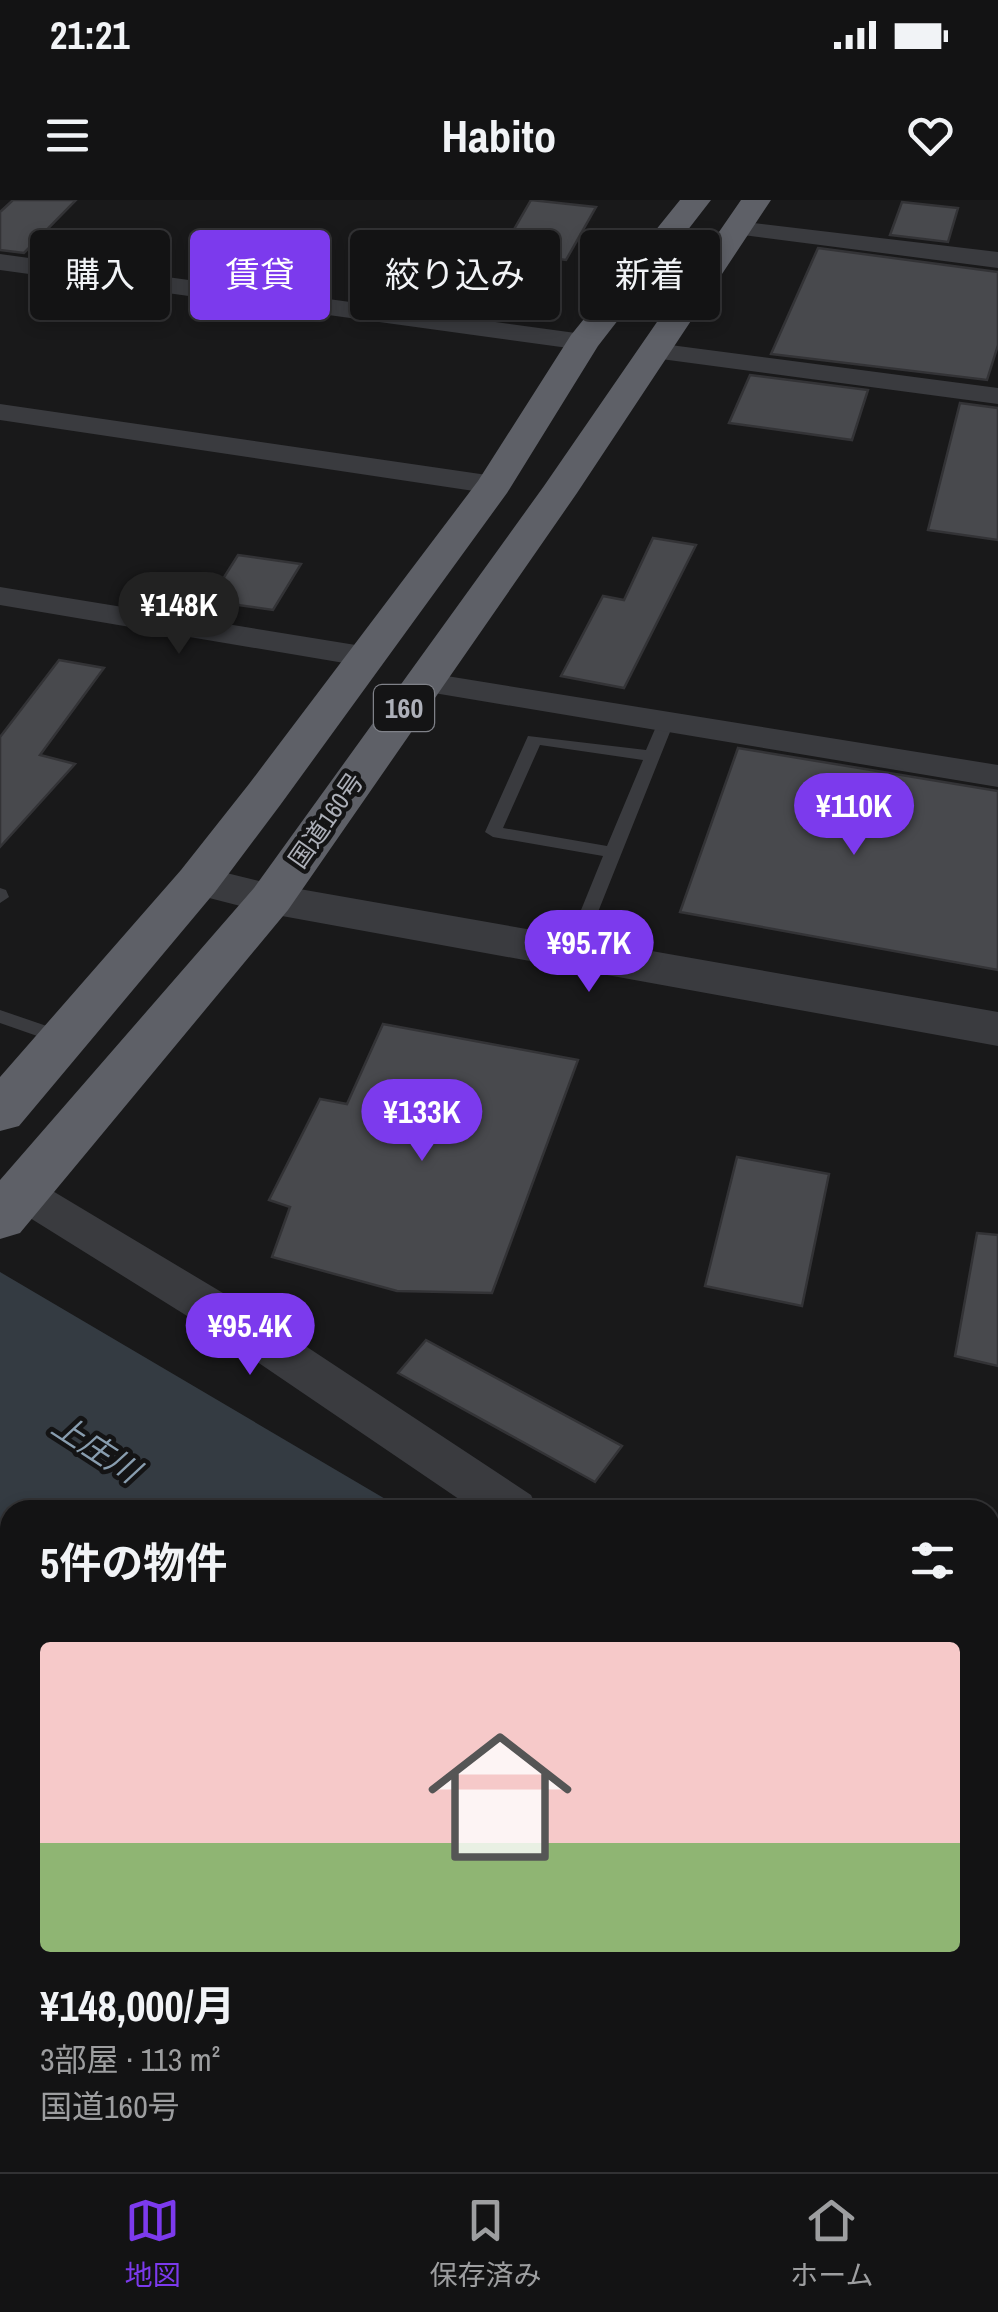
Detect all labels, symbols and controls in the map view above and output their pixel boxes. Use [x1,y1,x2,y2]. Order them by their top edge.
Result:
text: 21:21 [50,10,130,61]
text: Habito [442,105,556,166]
icon: menu [40,108,95,163]
icon: heart [903,108,958,163]
chip: 購入 [30,230,170,320]
chip: 賃貸 [190,230,330,320]
chip: 絞り込み [350,230,560,320]
chip: 新着 [580,230,720,320]
pin: ¥148K [109,572,249,657]
text: ¥148K [140,583,218,626]
road number: 160 [374,685,434,731]
street label: 国道160号 [281,766,371,874]
pin: ¥110K [784,773,924,858]
text: ¥110K [816,784,892,827]
pin: ¥95.7K [508,910,670,995]
text: ¥95.7K [547,921,631,964]
pin: ¥133K [352,1079,492,1164]
text: ¥133K [383,1090,461,1133]
pin: ¥95.4K [169,1293,331,1378]
text: ¥95.4K [208,1304,292,1347]
water label: 上庄川 [44,1404,150,1494]
icon: filters [905,1533,960,1588]
text: 5件の物件 [40,1535,227,1591]
icon: home [410,1707,590,1887]
text: ¥148,000/月 [40,1978,235,2034]
text: 3部屋 · 113 m² [40,2038,220,2081]
text: 国道160号 [40,2085,180,2128]
tab: 地図 [124,2193,180,2294]
tab: 保存済み [429,2193,541,2294]
tab: ホーム [790,2193,874,2294]

